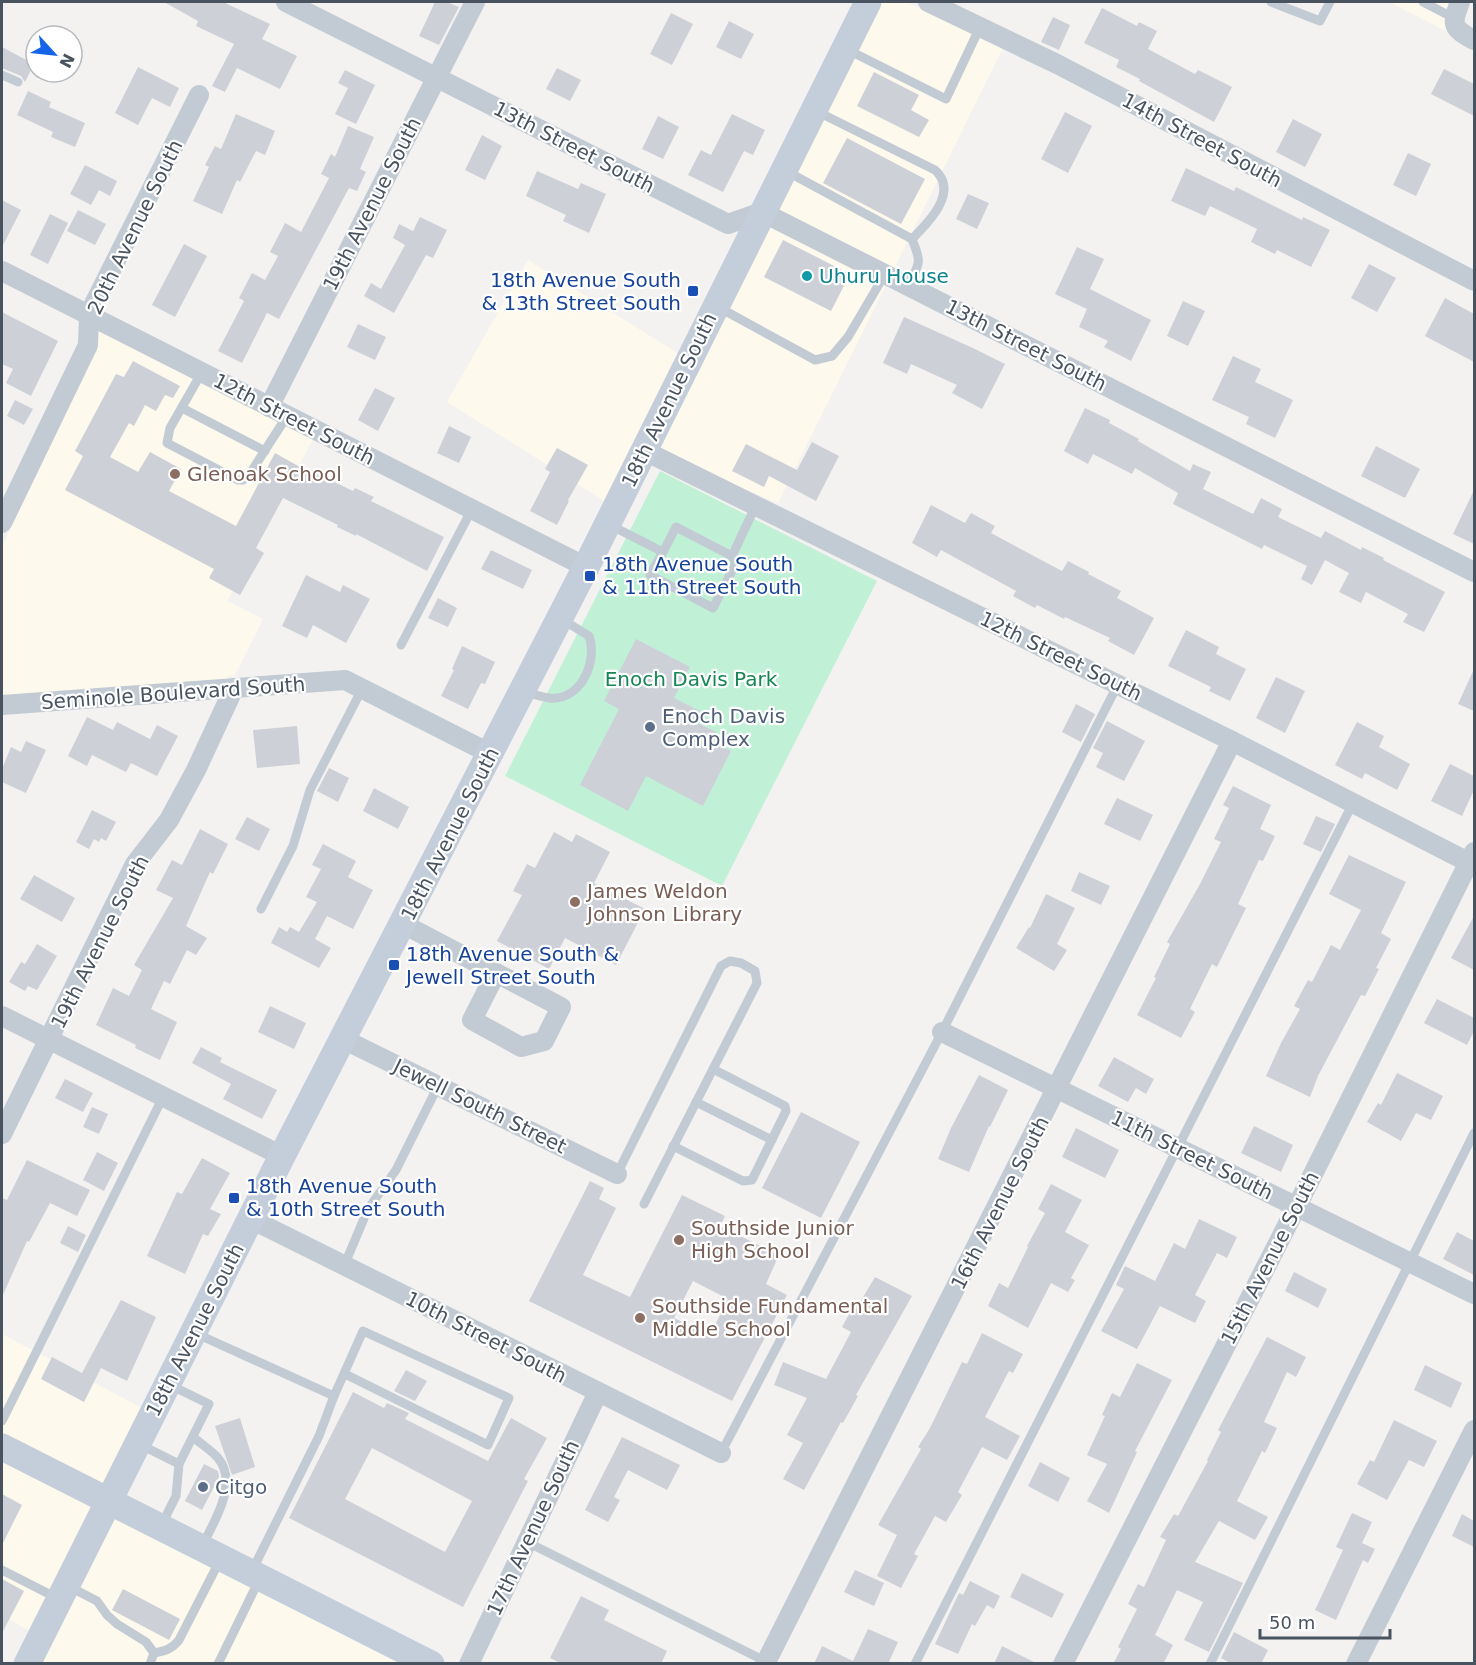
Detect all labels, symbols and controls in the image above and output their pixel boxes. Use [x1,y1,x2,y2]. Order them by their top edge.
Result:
north arrow [24,24,84,84]
text: N [55,50,78,71]
street label: 14th Street South [1118,88,1286,192]
street label: 13th Street South [489,96,659,198]
street label: 19th Avenue South [318,113,426,295]
street label: 20th Avenue South [82,136,188,318]
place label: Uhuru House [819,264,949,288]
place label: 18th Avenue South & 13th Street South [481,268,681,315]
marker: Uhuru House [800,269,814,283]
marker: 18th Avenue South & 13th Street South [686,284,700,298]
street label: 13th Street South [941,294,1111,396]
street label: 18th Avenue South [616,309,722,491]
street label: 12th Street South [209,368,379,470]
place label: Glenoak School [187,462,342,486]
marker: Glenoak School [168,467,182,481]
place label: 18th Avenue South & 11th Street South [602,552,802,599]
marker: 18th Avenue South & 11th Street South [583,569,597,583]
street label: 12th Street South [976,606,1146,706]
park label: Enoch Davis Park [605,667,778,691]
street label: Seminole Boulevard South [40,672,306,714]
place label: Enoch Davis Complex [662,704,785,751]
marker: Enoch Davis Complex [643,720,657,734]
street label: 18th Avenue South [396,743,504,925]
street label: 19th Avenue South [46,851,154,1033]
place label: James Weldon Johnson Library [585,879,742,926]
marker: James Weldon Johnson Library [568,895,582,909]
place label: 18th Avenue South & Jewell Street South [404,942,619,989]
marker: 18th Avenue South & Jewell Street South [387,958,401,972]
street label: Jewell South Street [388,1053,571,1158]
street label: 11th Street South [1107,1105,1277,1205]
street label: 16th Avenue South [946,1112,1054,1294]
street label: 15th Avenue South [1216,1167,1324,1349]
place label: 18th Avenue South & 10th Street South [246,1174,446,1221]
marker: 18th Avenue South & 10th Street South [227,1191,241,1205]
place label: Southside Junior High School [691,1216,855,1263]
marker: Southside Junior High School [672,1233,686,1247]
street label: 18th Avenue South [141,1239,249,1421]
street label: 10th Street South [401,1286,571,1388]
place label: Southside Fundamental Middle School [652,1294,888,1341]
marker: Southside Fundamental Middle School [633,1311,647,1325]
street label: 17th Avenue South [482,1436,584,1620]
place label: Citgo [215,1475,267,1499]
marker: Citgo [196,1480,210,1494]
scale bar [1260,1602,1390,1640]
text: 50 m [1269,1612,1315,1633]

